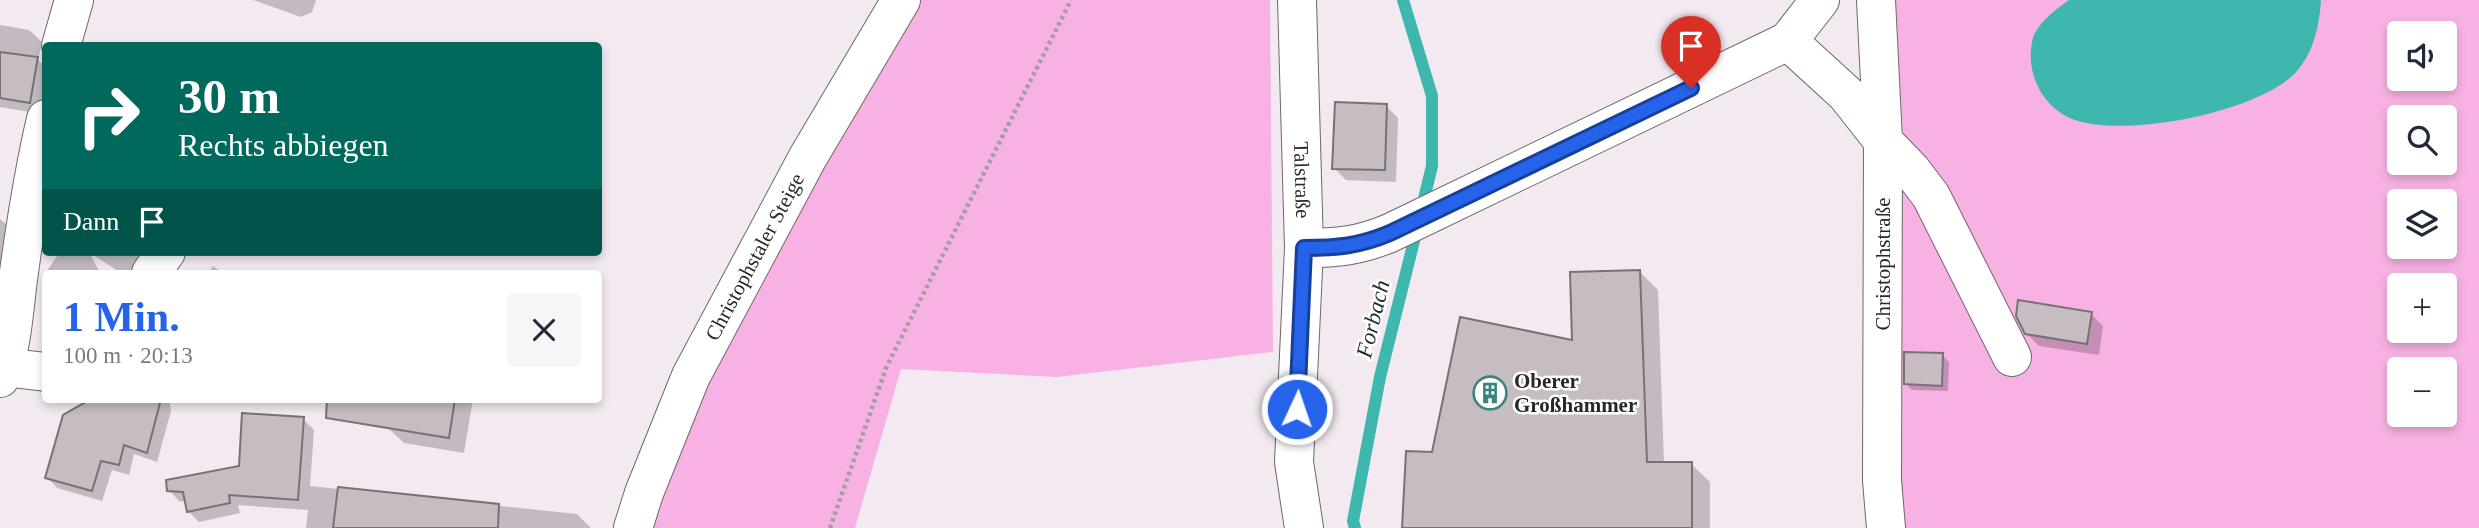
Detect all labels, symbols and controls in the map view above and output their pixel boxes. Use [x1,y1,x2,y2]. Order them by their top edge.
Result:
pin [1661,16,1721,88]
map controls [2387,21,2457,427]
button: sound [2387,21,2457,91]
icon: arrive [1672,27,1710,65]
text: 30 m [178,69,280,124]
icon: right [63,70,154,161]
button: search [2387,105,2457,175]
text: Rechts abbiegen [178,127,389,163]
street label: Talstraße [1289,141,1315,219]
street label: Christophstaler Steige [700,169,809,345]
button: layers [2387,189,2457,259]
street label: Christophstraße [1871,198,1895,330]
icon: arrive [133,203,171,241]
text: Dann [63,207,119,236]
button: + [2387,273,2457,343]
water label: Forbach [1351,278,1395,361]
button: close [507,293,581,367]
text: 1 Min. [63,294,180,340]
text: 100 m · 20:13 [63,343,193,368]
button: − [2387,357,2457,427]
place label: Oberer Großhammer [1514,369,1637,417]
position arrow [1260,372,1334,446]
building icon: Oberer Großhammer [1471,374,1509,412]

